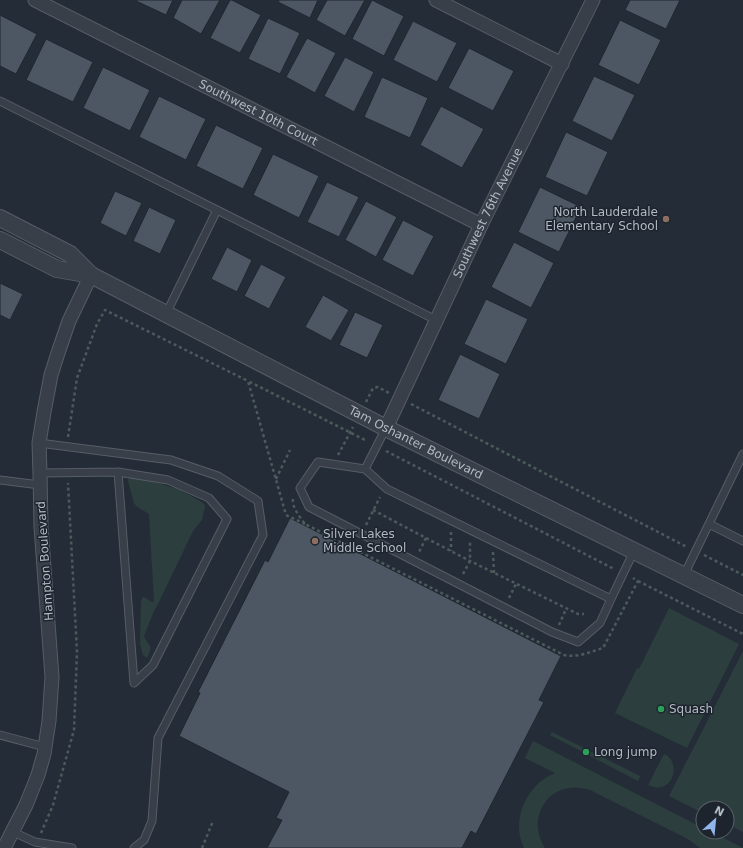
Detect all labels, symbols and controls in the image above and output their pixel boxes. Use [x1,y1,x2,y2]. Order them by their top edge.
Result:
street label: Southwest 10th Court [196,77,320,149]
street label: Southwest 76th Avenue [450,145,525,280]
place label: North Lauderdale Elementary School [545,205,658,233]
marker: North Lauderdale Elementary School [661,214,671,224]
street label: Tam Oshanter Boulevard [346,403,485,482]
street label: Hampton Boulevard [34,501,56,621]
place label: Silver Lakes Middle School [323,527,406,555]
marker: Silver Lakes Middle School [310,536,320,546]
place label: Squash [669,702,713,716]
marker: Squash [656,704,666,714]
place label: Long jump [594,745,657,759]
marker: Long jump [581,747,591,757]
north arrow [695,800,735,840]
text: N [712,804,726,819]

